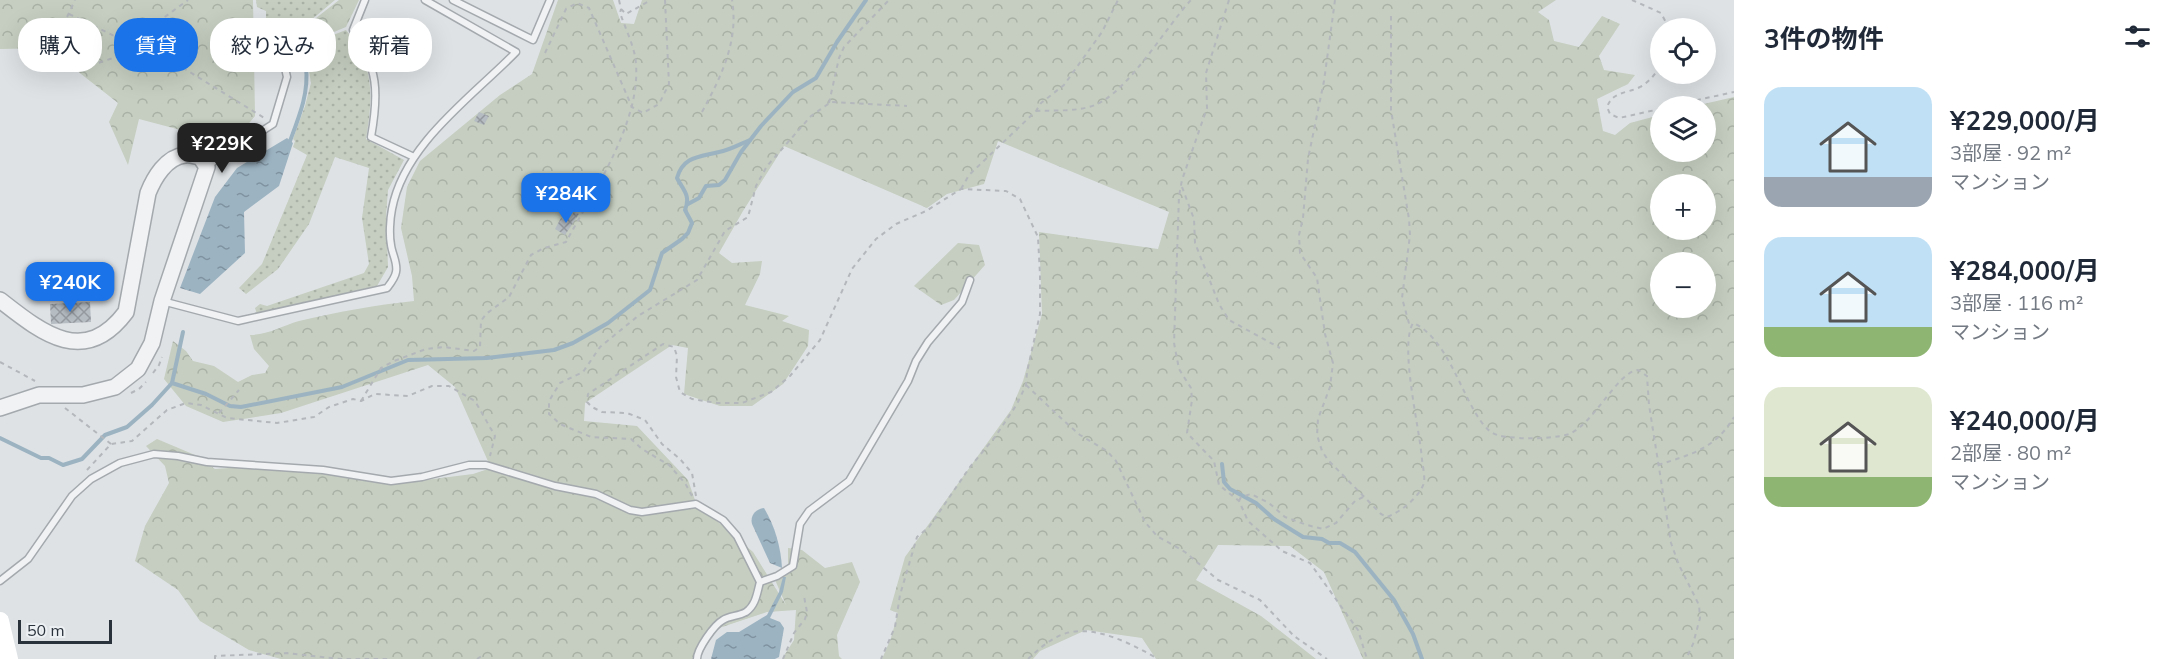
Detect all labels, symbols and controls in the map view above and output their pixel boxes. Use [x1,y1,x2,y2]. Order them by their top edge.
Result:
chip: 購入 [18,18,102,72]
chip: 賃貸 [114,18,198,72]
chip: 絞り込み [210,18,336,72]
chip: 新着 [348,18,432,72]
map controls [1650,18,1716,318]
button: locate [1650,18,1716,84]
icon: filters [2121,20,2154,53]
text: 3件の物件 [1764,22,1884,55]
button: layers [1650,96,1716,162]
text: ¥229,000/月 [1950,104,2100,137]
icon: home [1812,111,1884,183]
pin: ¥229K [180,123,264,174]
text: ¥229K [191,130,253,155]
text: 3部屋 · 92 m² [1950,140,2071,165]
text: マンション [1950,169,2050,194]
pin: ¥284K [524,173,608,224]
button: + [1650,174,1716,240]
text: ¥284K [535,180,597,205]
button: − [1650,252,1716,318]
text: ¥284,000/月 [1950,254,2100,287]
icon: home [1812,261,1884,333]
pin: ¥240K [28,262,112,313]
text: ¥240K [39,269,101,294]
text: 3部屋 · 116 m² [1950,290,2083,315]
text: マンション [1950,319,2050,344]
text: ¥240,000/月 [1950,404,2100,437]
icon: home [1812,411,1884,483]
text: 2部屋 · 80 m² [1950,440,2071,465]
text: マンション [1950,469,2050,494]
scale bar [18,617,112,644]
text: 50 m [27,620,64,640]

